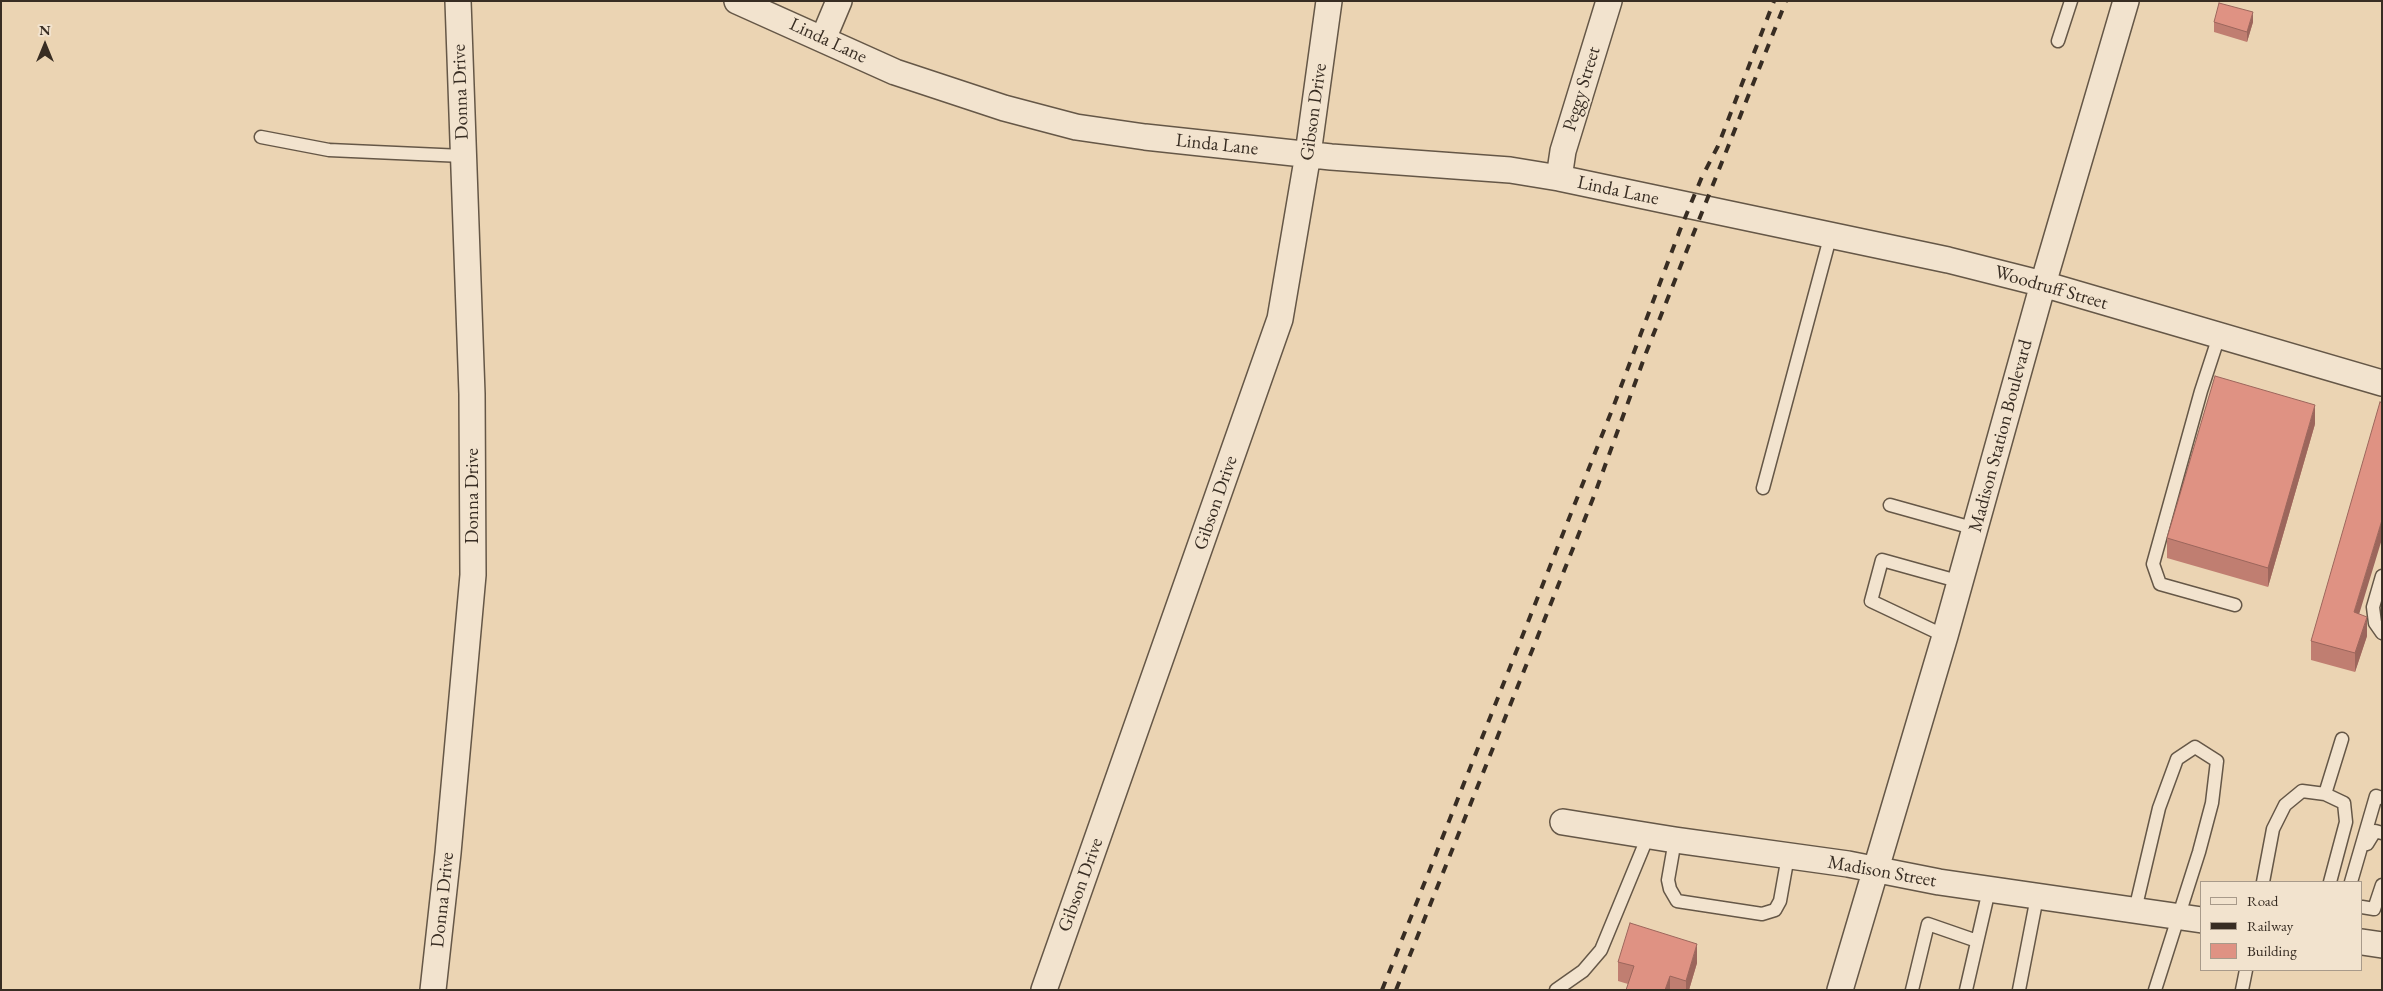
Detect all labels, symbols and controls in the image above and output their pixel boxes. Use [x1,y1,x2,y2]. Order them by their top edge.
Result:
street label: Linda Lane [786,13,870,69]
north arrow [20,20,70,70]
text: N [39,21,51,39]
street label: Donna Drive [448,44,474,140]
street label: Peggy Street [1558,44,1606,134]
street label: Gibson Drive [1296,62,1332,162]
street label: Linda Lane [1175,129,1259,161]
street label: Linda Lane [1575,171,1661,211]
street label: Woodruff Street [1992,261,2110,315]
street label: Madison Station Boulevard [1964,337,2038,535]
street label: Donna Drive [462,448,484,544]
street label: Gibson Drive [1189,453,1243,553]
street label: Gibson Drive [1053,835,1109,935]
street label: Donna Drive [427,851,459,949]
street label: Madison Street [1826,851,1938,893]
legend [2200,881,2363,971]
text: Road [2247,891,2278,910]
text: Railway [2247,916,2293,935]
text: Building [2247,941,2297,960]

